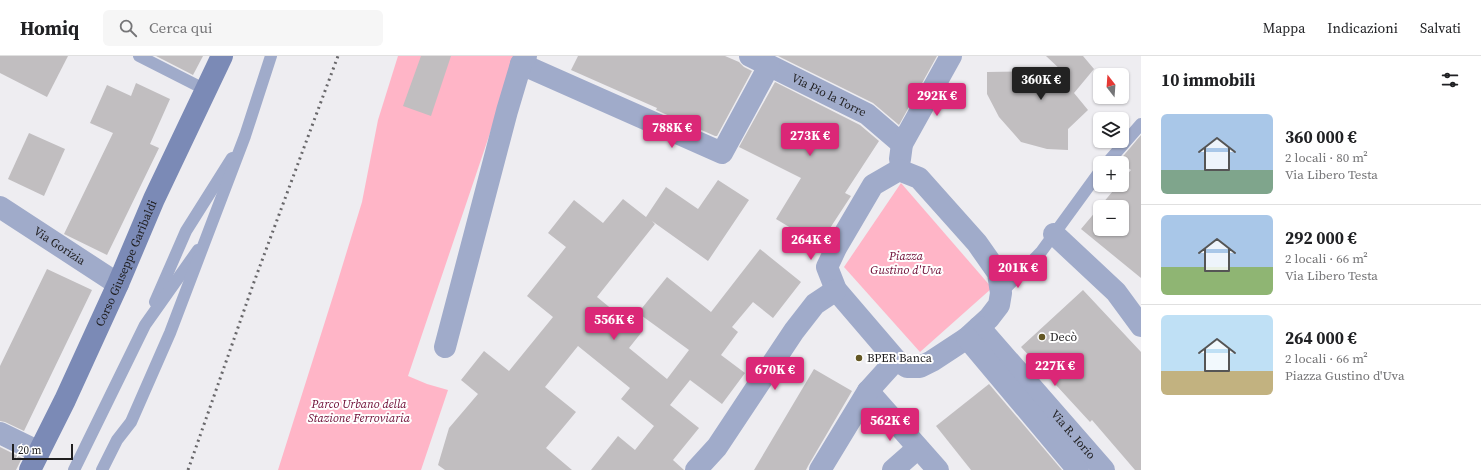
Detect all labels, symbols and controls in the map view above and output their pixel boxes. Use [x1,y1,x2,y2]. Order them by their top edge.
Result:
search box [103,10,383,46]
text: Homiq [20,15,79,41]
icon: search [117,17,139,39]
text: Cerca qui [149,17,212,38]
text: Mappa [1263,18,1305,38]
text: Indicazioni [1327,18,1398,38]
text: Salvati [1420,18,1461,38]
pin: 360K € [1008,67,1074,101]
north arrow [1093,68,1129,104]
map controls [1093,68,1129,236]
text: 10 immobili [1161,68,1255,92]
icon: filters [1439,69,1461,91]
street label: Via Pio la Torre [789,70,869,120]
text: 360K € [1021,71,1061,88]
pin: 292K € [904,83,970,117]
text: 292K € [917,87,957,104]
button: layers [1093,112,1129,148]
pin: 788K € [639,115,705,149]
text: 788K € [652,119,692,136]
pin: 273K € [777,123,843,157]
text: 360 000 € [1285,125,1357,149]
text: 273K € [790,127,830,144]
icon: home [1193,130,1241,178]
text: 2 locali · 80 m² [1285,149,1368,166]
button: + [1093,156,1129,192]
text: Via Libero Testa [1285,166,1378,183]
street label: Corso Giuseppe Garibaldi [92,197,161,329]
button: − [1093,200,1129,236]
street label: Via Gorizia [30,223,89,269]
text: 292 000 € [1285,226,1357,250]
pin: 264K € [778,227,844,261]
text: 264K € [791,231,831,248]
icon: home [1193,231,1241,279]
park label: Piazza Gustino d'Uva [870,248,942,278]
text: 2 locali · 66 m² [1285,250,1368,267]
pin: 201K € [985,255,1051,289]
text: 201K € [998,259,1038,276]
text: Via Libero Testa [1285,267,1378,284]
pin: 556K € [581,307,647,341]
text: 556K € [594,311,634,328]
text: 264 000 € [1285,326,1357,350]
place label: Decò [1050,329,1077,345]
icon: home [1193,331,1241,379]
marker: Decò [1037,332,1047,342]
place label: BPER Banca [867,350,933,366]
text: 2 locali · 66 m² [1285,350,1368,367]
marker: BPER Banca [854,353,864,363]
pin: 227K € [1022,353,1088,387]
pin: 670K € [742,357,808,391]
text: 227K € [1035,357,1075,374]
text: 670K € [755,361,795,378]
text: Piazza Gustino d'Uva [1285,367,1405,384]
park label: Parco Urbano della Stazione Ferroviaria [308,396,411,426]
street label: Via R. Iorio [1047,407,1099,463]
pin: 562K € [857,408,923,442]
text: 562K € [870,412,910,429]
scale bar [12,442,73,461]
text: 20 m [18,443,41,458]

